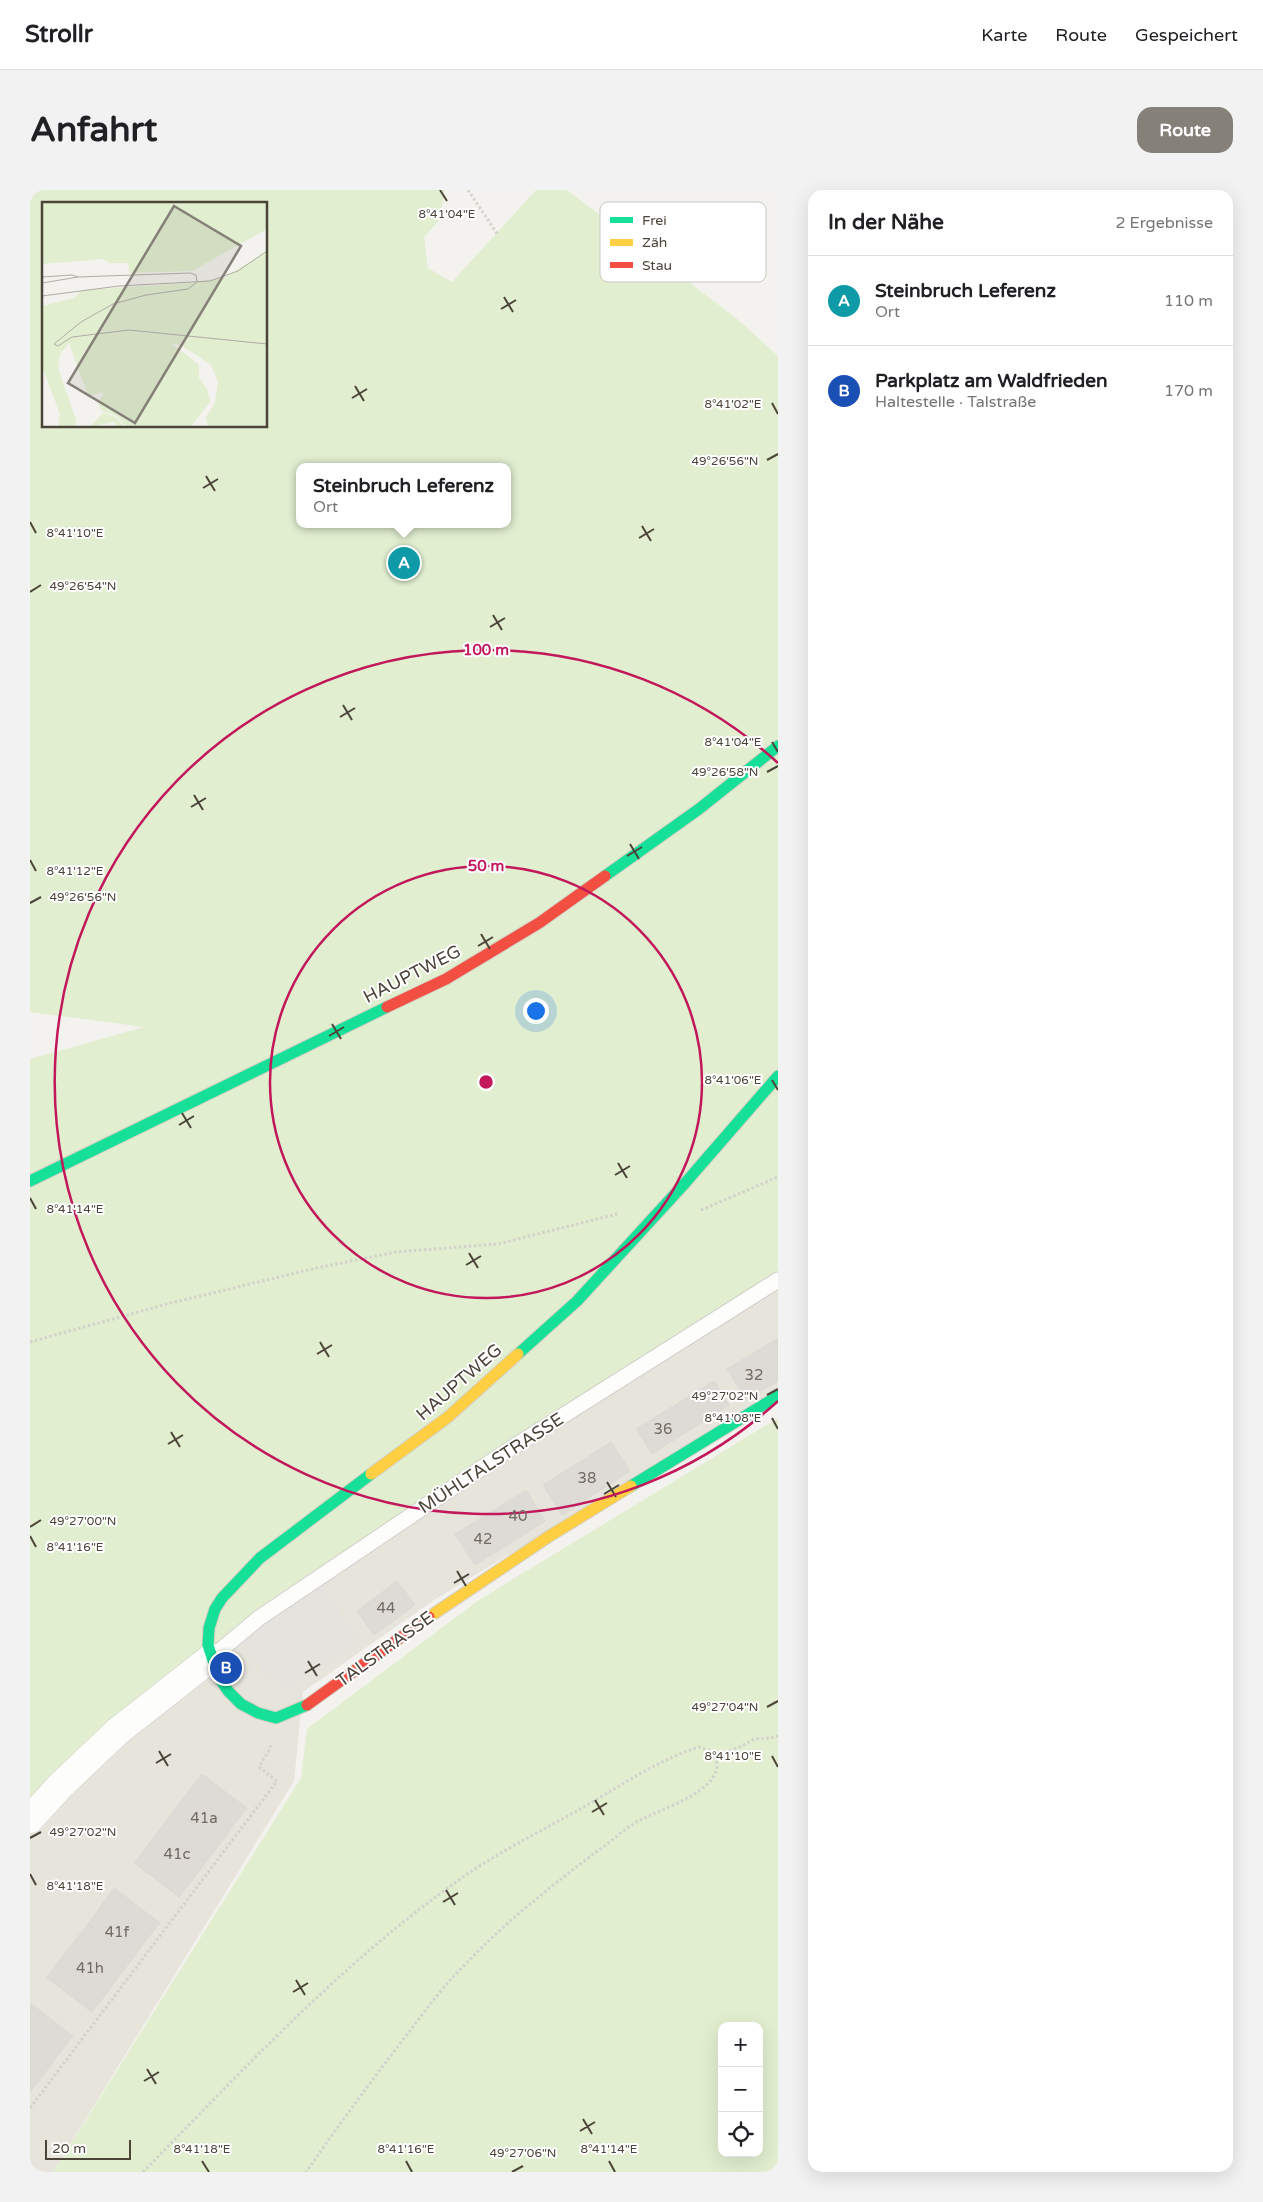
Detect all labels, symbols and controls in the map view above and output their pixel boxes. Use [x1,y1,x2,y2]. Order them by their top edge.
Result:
text: Strollr [25,20,93,49]
text: Karte [981,24,1027,46]
text: Route [1055,24,1107,46]
text: Gespeichert [1135,24,1238,46]
button: Route [1137,107,1233,153]
text: Anfahrt [30,109,157,151]
inset map [42,202,268,428]
legend [600,202,766,282]
text: 8°41'04"E [419,207,476,221]
text: In der Nähe [828,210,944,235]
text: Frei [642,212,667,229]
text: 2 Ergebnisse [1115,213,1213,233]
text: Zäh [642,234,667,251]
text: Stau [642,257,672,274]
text: Steinbruch Leferenz [875,280,1056,302]
text: A [838,291,850,311]
text: 110 m [1164,291,1213,311]
text: Ort [875,302,900,322]
text: Parkplatz am Waldfrieden [875,370,1108,392]
text: B [838,381,850,401]
text: 170 m [1164,381,1213,401]
text: Haltestelle · Talstraße [875,392,1036,412]
text: 8°41'02"E [705,397,762,411]
text: 49°26'56"N [692,454,759,468]
popup [296,463,511,528]
text: Steinbruch Leferenz [313,475,494,497]
text: Ort [313,497,338,517]
text: 8°41'10"E [47,526,104,540]
pin: A [388,544,420,582]
text: 49°26'54"N [50,579,117,593]
text: 100 m [463,641,509,659]
text: 8°41'04"E [705,735,762,749]
text: 49°26'58"N [692,765,759,779]
text: 50 m [468,857,504,875]
text: 8°41'12"E [47,864,104,878]
text: 49°26'56"N [50,890,117,904]
street label: HAUPTWEG [360,940,464,1008]
your location [523,998,549,1024]
centre of rings [477,1073,495,1091]
text: 8°41'06"E [705,1073,762,1087]
text: 8°41'14"E [47,1202,104,1216]
street label: HAUPTWEG [412,1339,506,1425]
house number: 32 [745,1366,763,1384]
text: 49°27'02"N [692,1389,759,1403]
street label: MÜHLTALSTRASSE [414,1408,568,1518]
text: 8°41'08"E [705,1411,762,1425]
house number: 36 [654,1420,672,1438]
house number: 38 [578,1469,596,1487]
house number: 40 [509,1507,527,1525]
text: 49°27'00"N [50,1514,117,1528]
house number: 42 [474,1530,492,1548]
text: 8°41'16"E [47,1540,104,1554]
house number: 44 [377,1599,395,1617]
street label: TALSTRASSE [332,1606,438,1692]
pin: B [210,1649,242,1687]
text: 49°27'04"N [692,1700,759,1714]
text: 8°41'10"E [705,1749,762,1763]
house number: 41a [190,1809,218,1827]
text: 49°27'02"N [50,1825,117,1839]
house number: 41c [164,1845,190,1863]
text: 8°41'18"E [47,1879,104,1893]
house number: 41f [105,1923,130,1941]
house number: 41h [76,1959,104,1977]
map controls [718,2022,763,2157]
button: + [718,2022,763,2067]
button: − [718,2067,763,2112]
button: locate [718,2112,763,2157]
scale bar [45,2137,131,2160]
text: 20 m [52,2140,86,2157]
text: 8°41'18"E [174,2142,231,2156]
text: 8°41'16"E [378,2142,435,2156]
text: 8°41'14"E [581,2142,638,2156]
text: 49°27'06"N [490,2146,557,2160]

